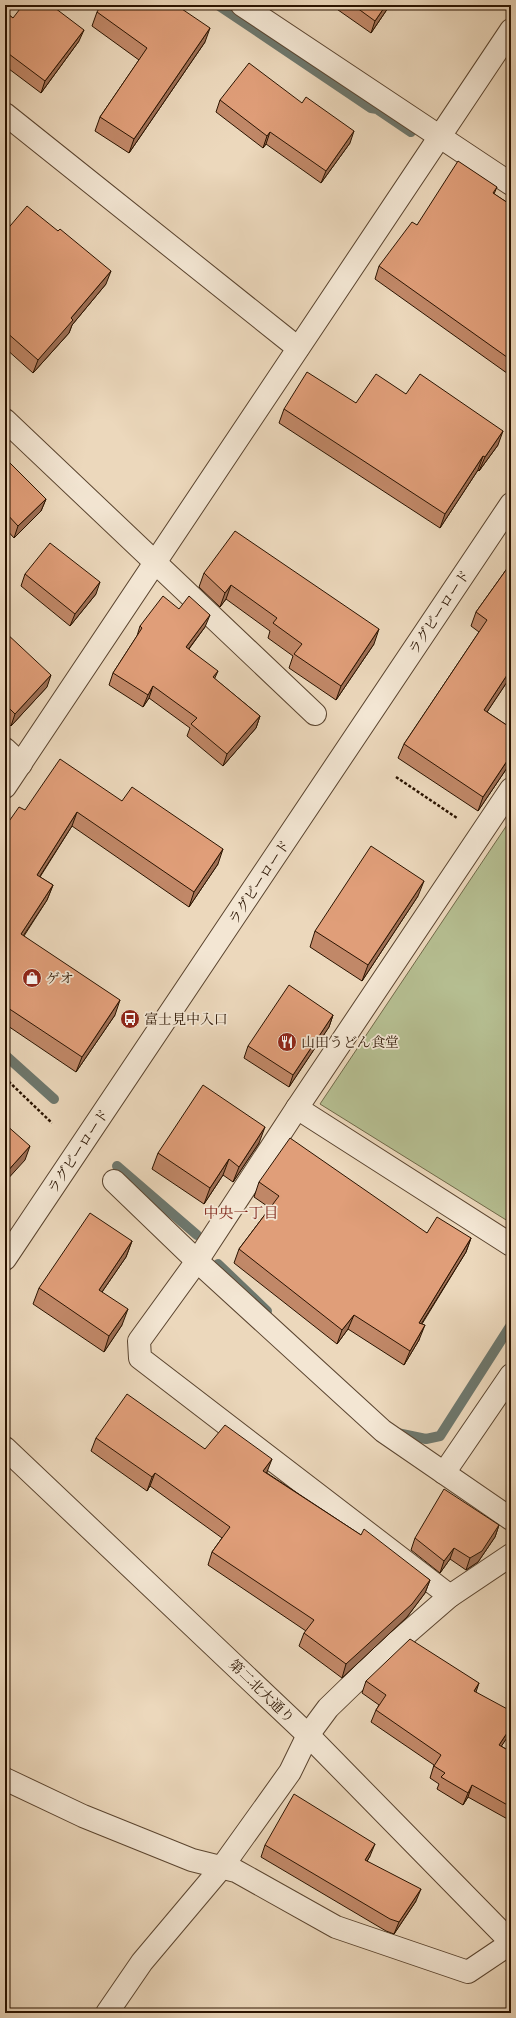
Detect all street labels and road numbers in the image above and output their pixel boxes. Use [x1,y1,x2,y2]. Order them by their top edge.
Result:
street label: ラグビーロード [404,567,474,657]
street label: ラグビーロード [224,837,294,927]
street label: ラグビーロード [43,1106,113,1196]
street label: 第二北大通り [226,1655,298,1727]

